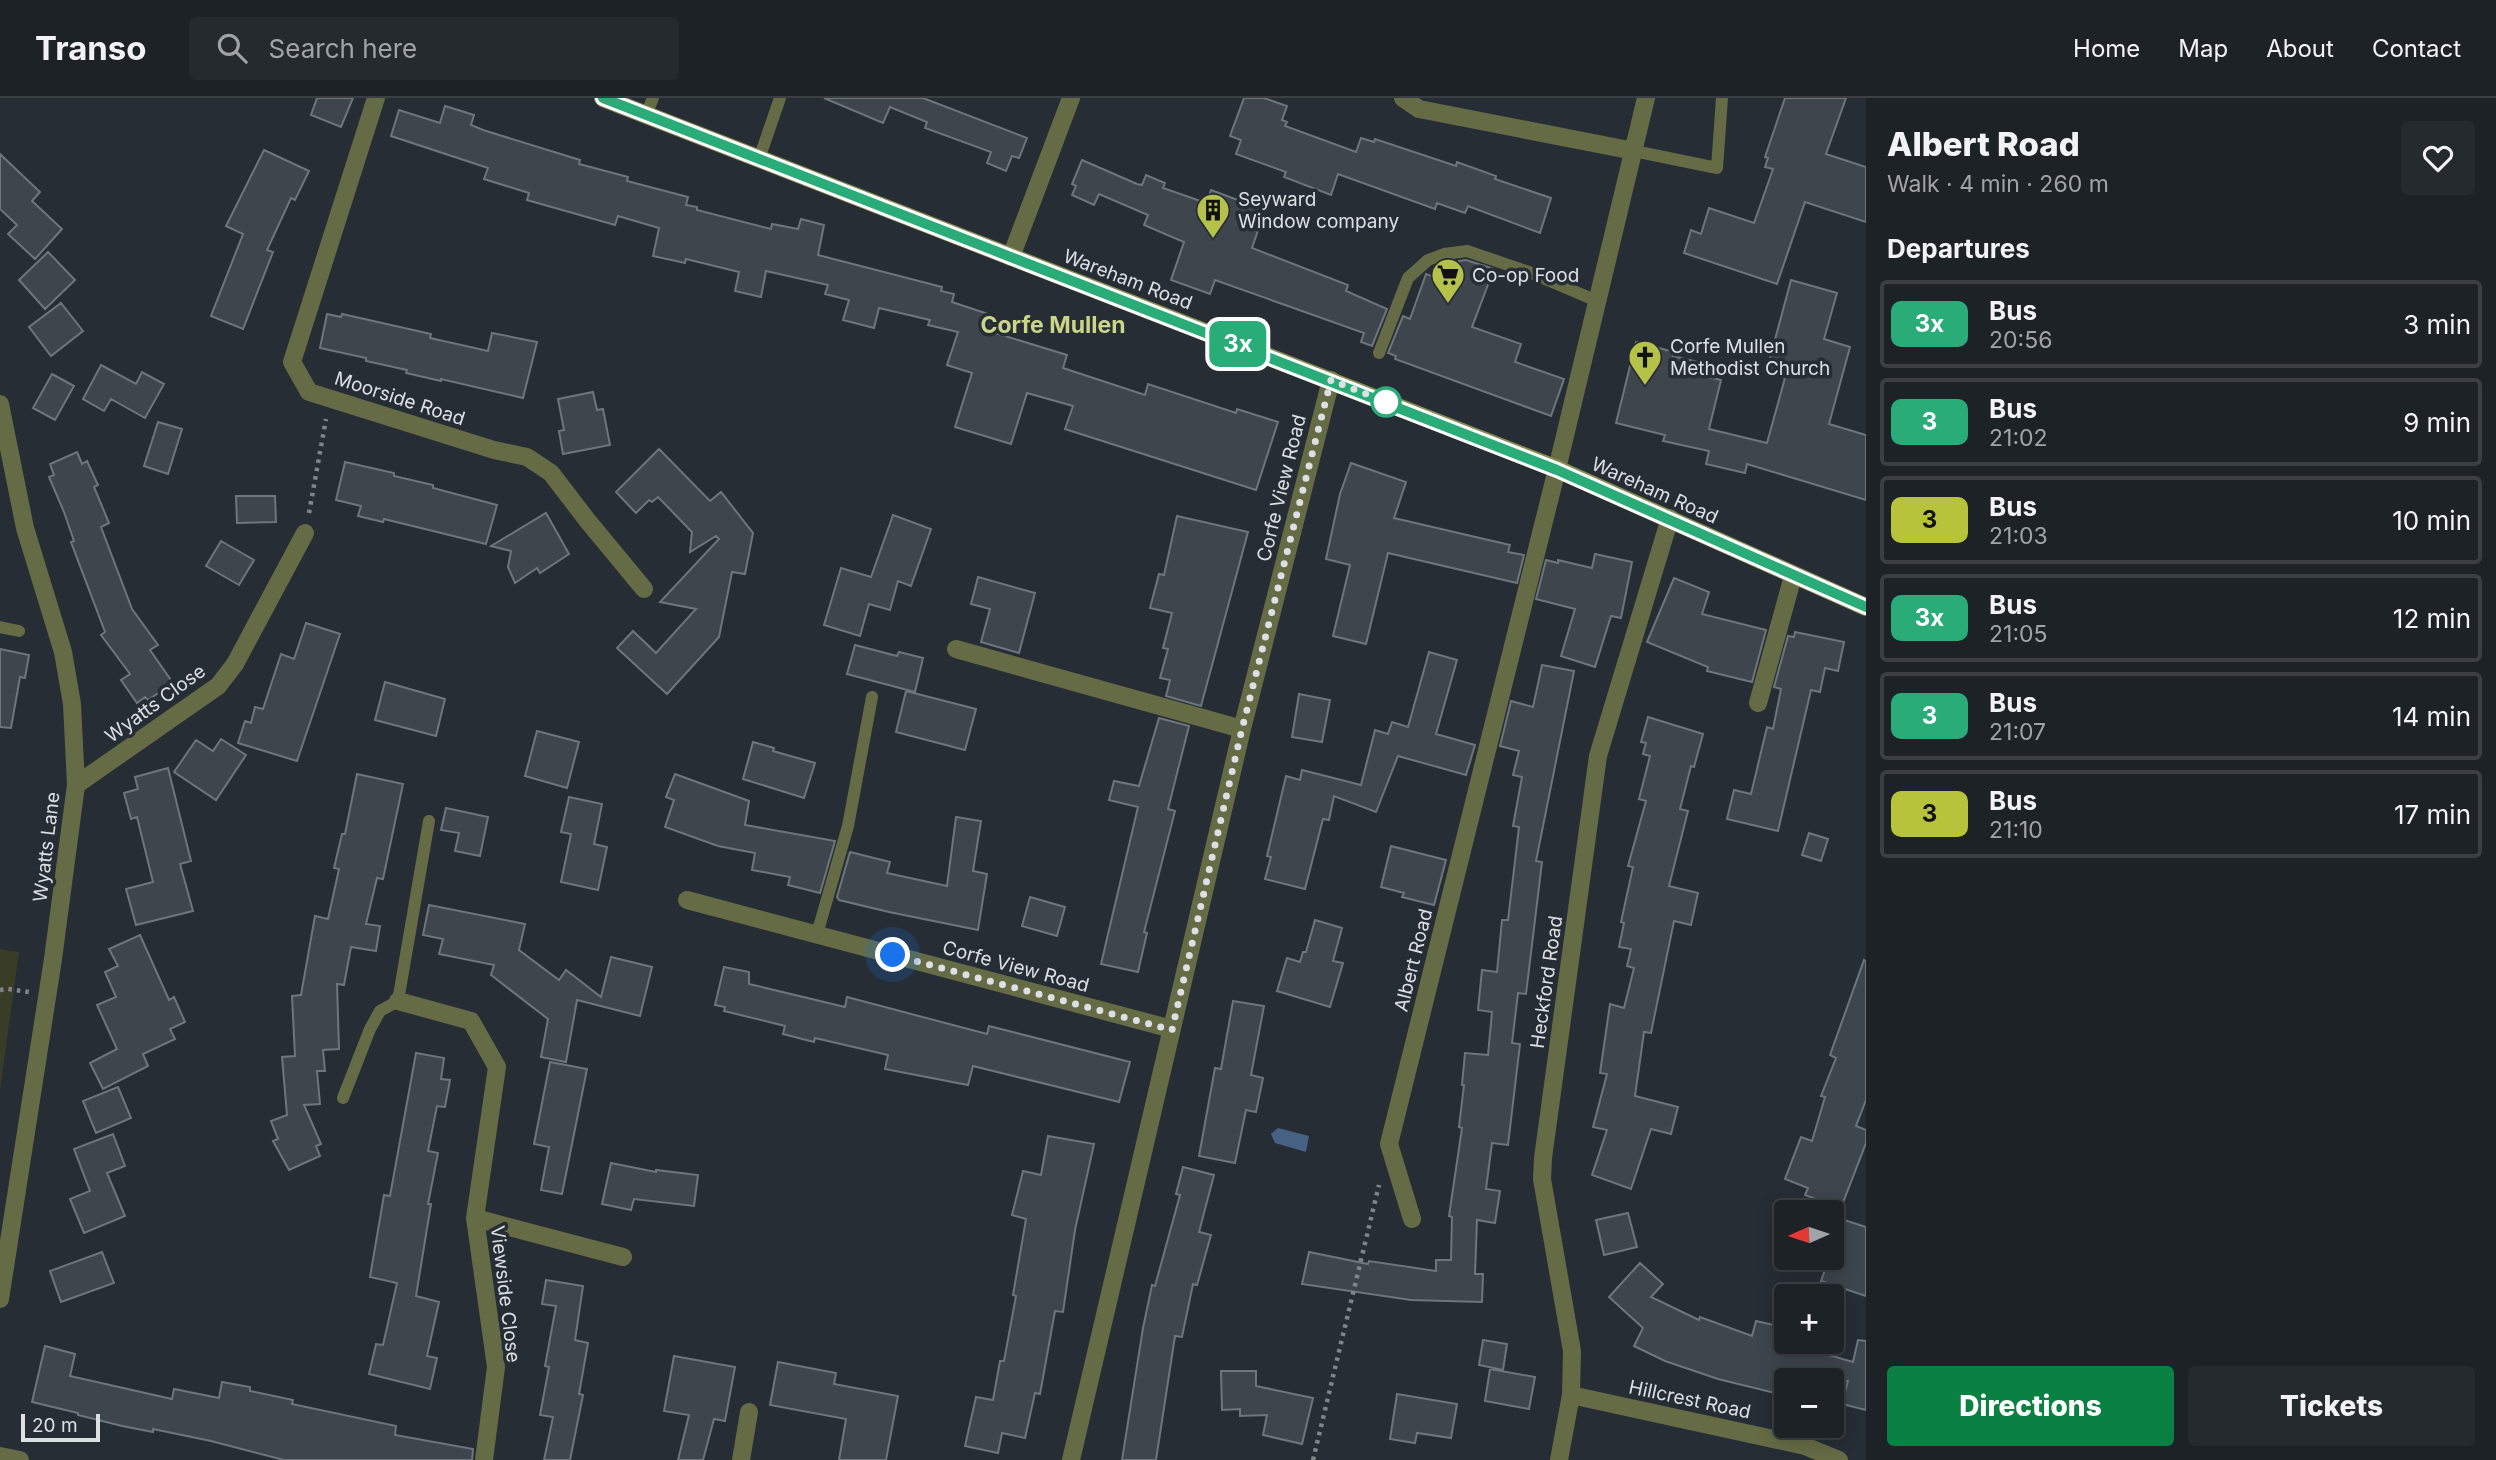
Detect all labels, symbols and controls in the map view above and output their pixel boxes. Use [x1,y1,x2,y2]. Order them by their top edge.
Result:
search box [189,17,679,80]
text: Transo [35,28,147,68]
icon: search [213,29,251,67]
text: Search here [269,33,417,64]
text: Home [2073,34,2140,63]
text: Map [2178,34,2228,63]
text: About [2266,34,2334,63]
text: Contact [2372,34,2461,63]
button: heart [2401,121,2475,195]
text: Albert Road [1887,124,2080,164]
text: Walk · 4 min · 260 m [1887,170,2109,198]
place label: Seyward Window company [1238,188,1399,233]
building icon: Seyward Window company [1194,191,1232,240]
text: Departures [1887,233,2030,264]
street label: Wareham Road [1060,244,1195,315]
supermarket icon: Co-op Food [1429,256,1467,305]
place label: Co-op Food [1472,264,1579,287]
text: Bus [1989,295,2037,326]
text: 3x [1915,309,1944,338]
text: 3 min [2403,309,2471,340]
district label: Corfe Mullen [981,311,1125,339]
line badge: 3x [1206,321,1270,367]
text: 20:56 [1989,326,2052,354]
text: 3x [1223,329,1253,358]
place label: Corfe Mullen Methodist Church [1670,335,1830,380]
church icon: Corfe Mullen Methodist Church [1626,338,1664,387]
street label: Moorside Road [332,367,468,430]
unlabelled marker [1371,387,1401,417]
text: Bus [1989,393,2037,424]
text: 3 [1922,407,1937,436]
text: 9 min [2403,407,2471,438]
street label: Corfe View Road [1252,412,1311,564]
text: 21:02 [1989,424,2048,452]
street label: Wareham Road [1588,452,1722,529]
text: Bus [1989,491,2037,522]
text: 3 [1922,505,1937,534]
text: 10 min [2392,505,2471,536]
text: 21:03 [1989,522,2048,550]
text: Bus [1989,589,2037,620]
text: 3x [1915,603,1944,632]
text: 12 min [2393,603,2471,634]
text: 21:05 [1989,620,2048,648]
street label: Wyatts Close [101,659,210,747]
text: Bus [1989,687,2037,718]
text: 3 [1922,701,1937,730]
text: 14 min [2392,701,2471,732]
text: 21:07 [1989,718,2046,746]
text: Bus [1989,785,2037,816]
street label: Wyatts Lane [28,791,65,903]
text: 3 [1922,799,1937,828]
text: 17 min [2394,799,2471,830]
text: 21:10 [1989,816,2043,844]
street label: Albert Road [1390,906,1437,1014]
street label: Heckford Road [1526,914,1567,1050]
street label: Corfe View Road [940,936,1092,997]
your location [875,937,910,972]
north arrow [1774,1200,1844,1270]
map controls [1774,1200,1844,1438]
street label: Viewside Close [486,1224,525,1364]
button: + [1774,1284,1844,1354]
button: Directions [1887,1366,2174,1446]
button: Tickets [2188,1366,2475,1446]
button: − [1774,1368,1844,1438]
street label: Hillcrest Road [1627,1375,1753,1424]
scale bar [21,1411,100,1443]
text: 20 m [32,1414,78,1437]

